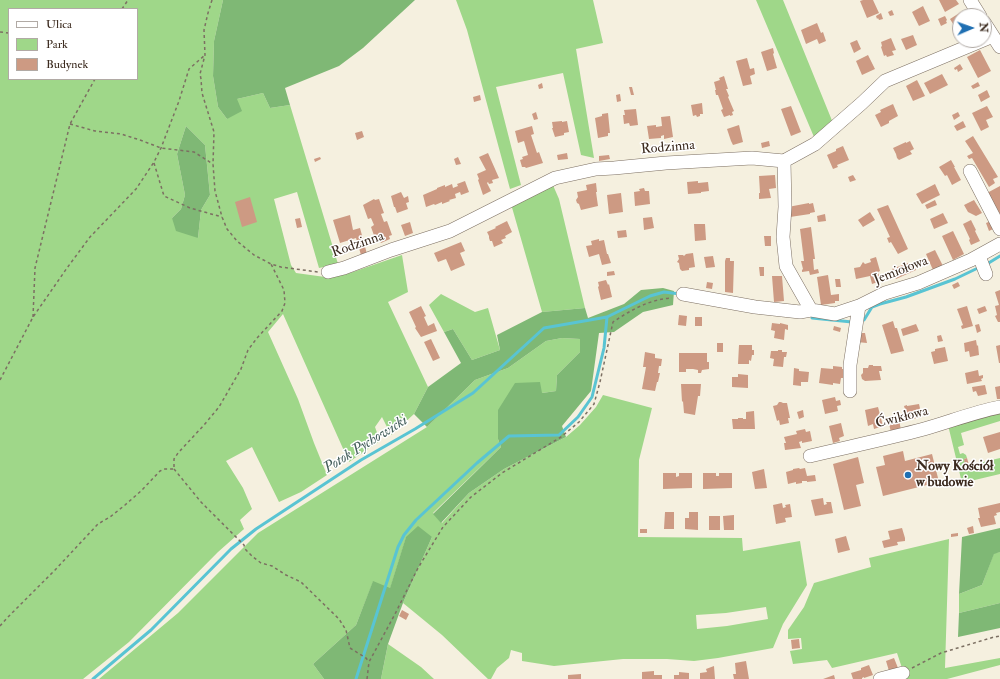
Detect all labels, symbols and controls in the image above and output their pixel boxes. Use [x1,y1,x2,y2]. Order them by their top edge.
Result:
legend [8,8,138,80]
north arrow [952,8,992,48]
text: Ulica [46,17,72,32]
text: N [977,22,990,33]
text: Park [46,37,68,52]
text: Budynek [46,57,88,72]
street label: Rodzinna [640,137,696,159]
street label: Rodzinna [330,228,386,262]
street label: Jemiołowa [871,253,931,289]
street label: Ćwikłowa [874,403,930,433]
water label: Potok Pychowicki [321,412,411,478]
place label: Nowy Kościół w budowie [916,459,993,492]
marker: Nowy Kościół w budowie [903,470,913,480]

